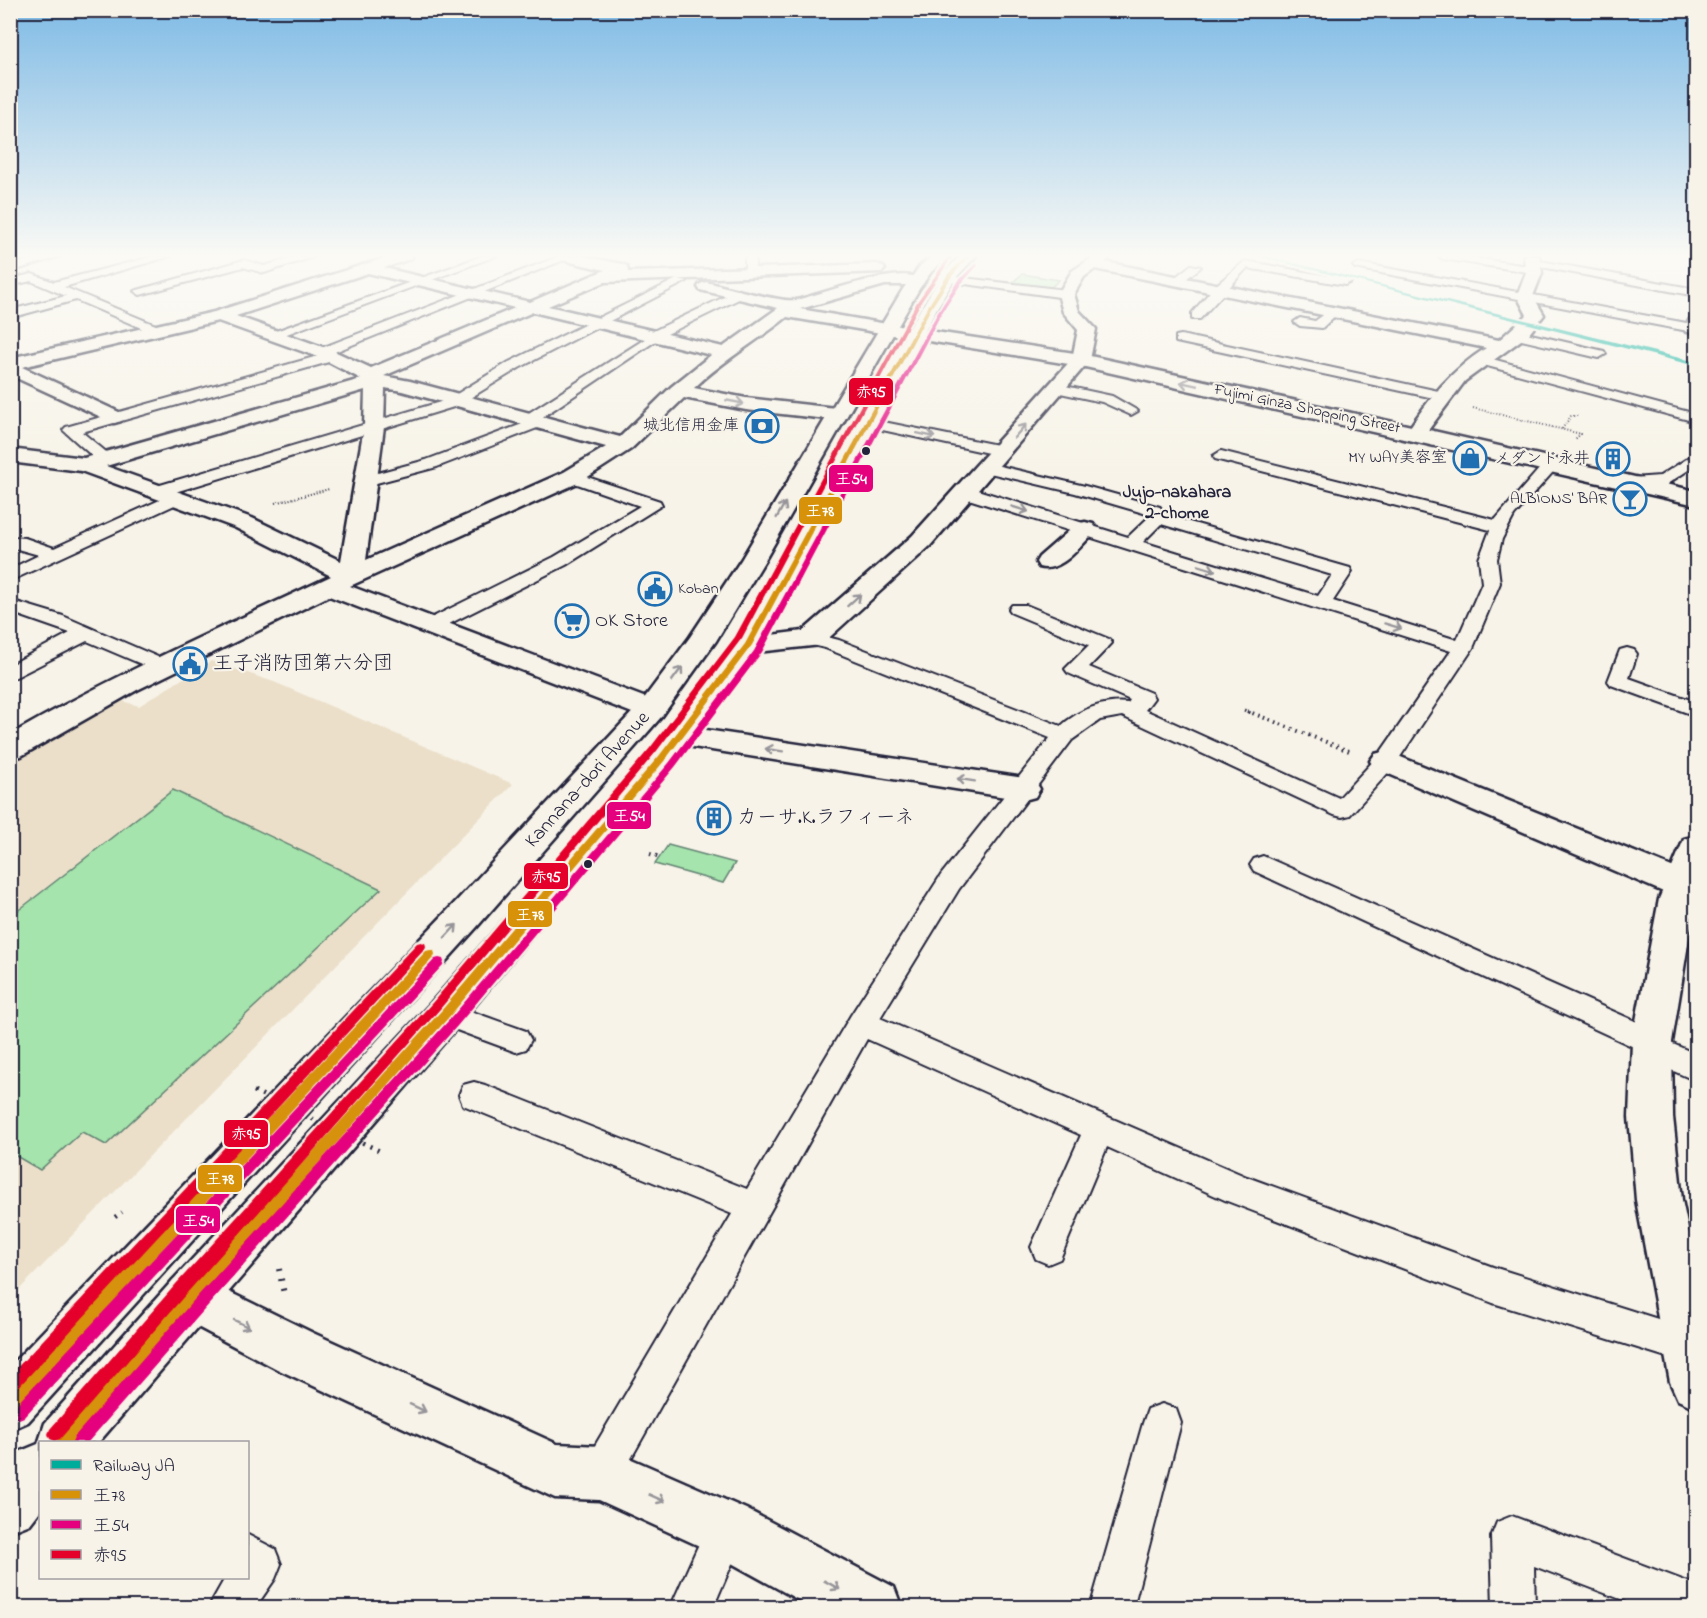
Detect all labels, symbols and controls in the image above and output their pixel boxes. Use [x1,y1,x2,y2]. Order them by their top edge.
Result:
line badge: 赤95 [848,377,894,406]
one-way arrow [1179,377,1198,389]
street label: Fujimi Ginza Shopping Street [1211,377,1403,441]
text: 赤95 [856,381,887,405]
one-way arrow [725,397,745,408]
bank icon: 城北信用金庫 [744,408,780,444]
place label: 城北信用金庫 [643,414,739,438]
one-way arrow [1013,424,1027,439]
one-way arrow [916,430,935,441]
shop icon: MY WAY美容室 [1452,440,1488,476]
building icon: メダンド永井 [1595,441,1631,477]
unlabelled marker [860,445,872,457]
place label: MY WAY美容室 [1348,446,1447,470]
place label: メダンド永井 [1494,447,1590,471]
line badge: 王54 [828,464,874,493]
text: 王54 [835,468,867,492]
district label: Jujo-nakahara 2-chome [1123,480,1232,527]
bar icon: ALBIONS' BAR [1612,481,1648,517]
place label: ALBIONS' BAR [1510,487,1607,511]
line badge: 王78 [798,496,843,525]
text: 王78 [806,500,834,524]
one-way arrow [776,502,788,519]
one-way arrow [1010,504,1029,515]
one-way arrow [1197,563,1216,574]
public building icon: Koban [637,571,673,607]
place label: Koban [678,577,719,601]
one-way arrow [846,593,861,607]
supermarket icon: OK Store [554,603,590,639]
place label: OK Store [595,607,668,636]
one-way arrow [1383,621,1402,632]
public building icon: 王子消防団第六分団 [172,646,208,682]
place label: 王子消防団第六分団 [213,650,393,679]
one-way arrow [671,667,683,683]
street label: Kannana-dori Avenue [519,705,657,855]
one-way arrow [764,745,784,756]
one-way arrow [957,775,977,786]
building icon: カーサ.K.ラフィーネ [696,800,732,836]
line badge: 王54 [606,801,652,830]
place label: カーサ.K.ラフィーネ [737,804,915,833]
text: 王54 [613,805,645,829]
unlabelled marker [582,858,594,870]
line badge: 赤95 [523,862,569,890]
text: 赤95 [531,866,562,890]
line badge: 王78 [507,900,553,928]
text: 王78 [516,904,544,928]
one-way arrow [444,923,458,938]
line badge: 赤95 [223,1119,269,1148]
text: 赤95 [231,1123,262,1147]
line badge: 王78 [197,1164,243,1193]
text: 王78 [206,1168,234,1192]
line badge: 王54 [175,1205,221,1234]
text: 王54 [182,1210,214,1234]
one-way arrow [233,1319,251,1330]
one-way arrow [409,1402,427,1414]
legend [39,1441,249,1579]
text: Railway JA [93,1454,175,1480]
text: 王78 [93,1484,125,1510]
one-way arrow [648,1493,666,1505]
text: 王54 [93,1514,129,1540]
text: 赤95 [93,1544,127,1570]
one-way arrow [823,1579,840,1591]

